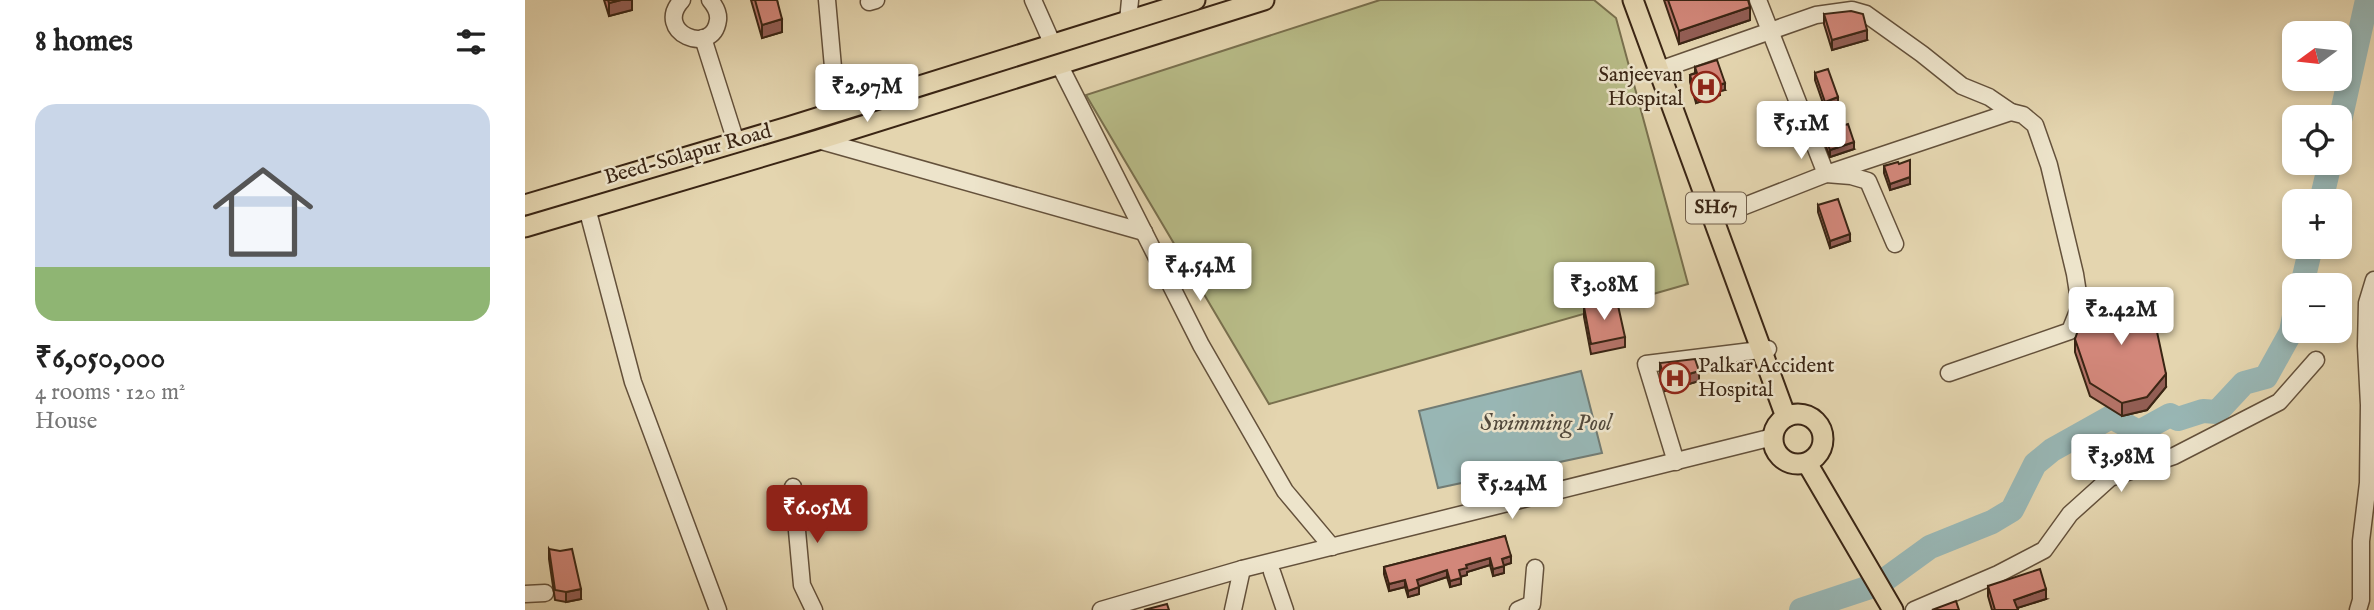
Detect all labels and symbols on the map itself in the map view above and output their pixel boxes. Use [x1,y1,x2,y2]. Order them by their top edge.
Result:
north arrow [2282,21,2352,91]
place label: Sanjeevan Hospital [1598,62,1683,113]
pin: ₹2.97M [810,64,924,124]
hospital icon: Sanjeevan Hospital [1689,70,1723,104]
pin: ₹5.1M [1752,102,1850,161]
street label: Beed-Solapur Road [601,118,776,192]
road number: SH67 [1686,192,1746,224]
pin: ₹4.54M [1143,244,1257,303]
pin: ₹3.08M [1547,262,1661,322]
pin: ₹2.42M [2064,288,2178,347]
place label: Palkar Accident Hospital [1698,353,1834,404]
hospital icon: Palkar Accident Hospital [1658,361,1692,395]
water label: Swimming Pool [1480,409,1613,439]
pin: ₹3.98M [2064,434,2178,494]
pin: ₹5.24M [1455,462,1569,521]
pin: ₹6.05M [760,486,874,545]

